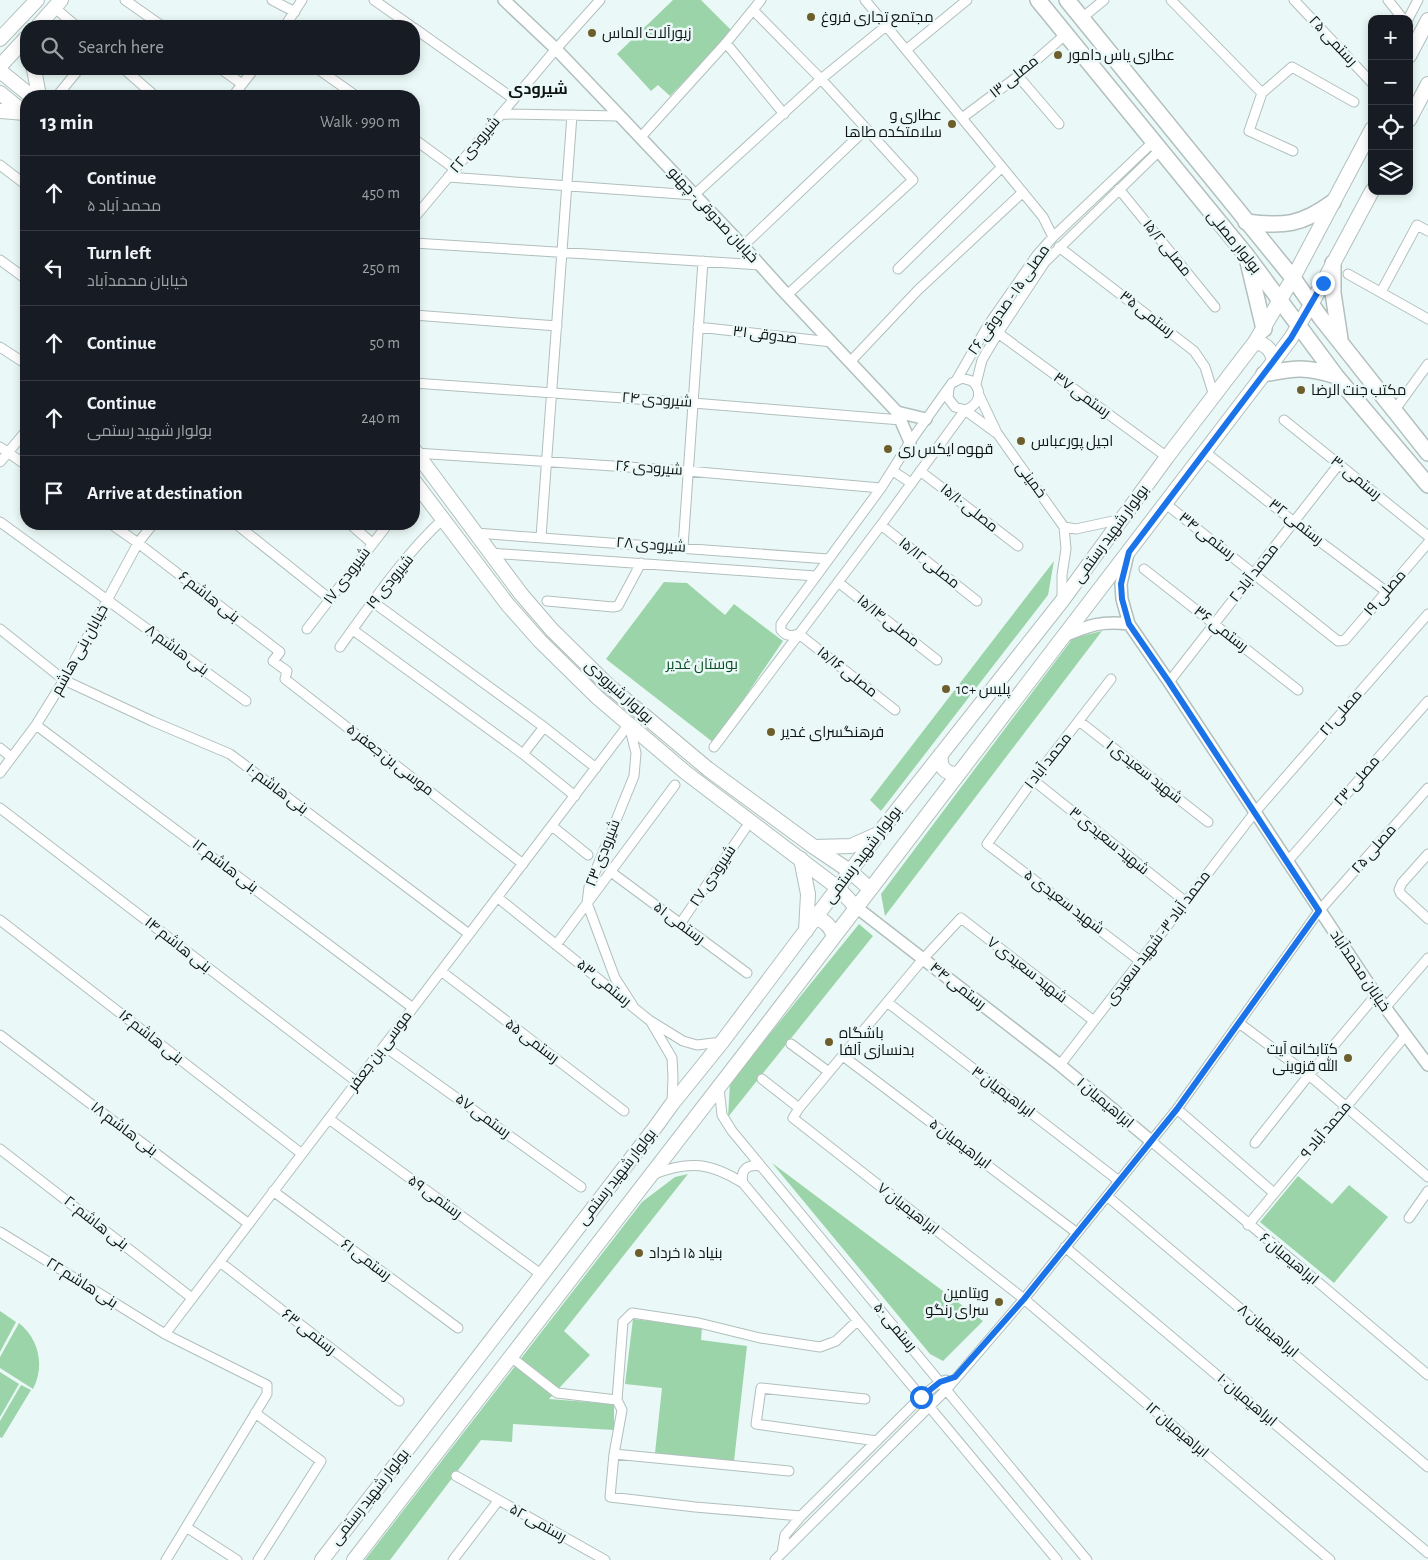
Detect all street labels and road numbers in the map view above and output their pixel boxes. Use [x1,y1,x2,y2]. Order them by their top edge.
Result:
street label: رستمی ۲۵ [1305,13,1360,70]
street label: مصلی ۱۳ [987,53,1042,102]
street label: شیرودی ۲۲ [446,113,504,177]
street label: خیابان صدوقی- چهنو [664,164,761,267]
street label: بولوار مصلی [1203,208,1264,278]
street label: مصلی ۱۵/۲ [1138,217,1194,280]
street label: مصلی ۱۵ - صدوقی ۲۶ [965,242,1054,359]
street label: رستمی ۳۵ [1116,288,1177,341]
street label: صدوقی ۳۱ [732,324,798,348]
street label: رستمی ۳۷ [1050,369,1113,422]
street label: شیرودی ۲۴ [621,389,693,412]
street label: رستمی ۳۰ [1327,453,1384,504]
street label: شیرودی ۲۶ [615,457,683,480]
street label: خمینی [1011,459,1049,502]
street label: مصلی ۱۵/۱۰ [936,481,1001,537]
street label: بولوار شهید رستمی [1070,482,1153,587]
street label: رستمی ۳۲ [1265,496,1326,549]
street label: رستمی ۳۴ [1175,510,1238,564]
street label: شیرودی ۲۸ [615,534,686,557]
street label: مصلی ۱۵/۱۲ [895,535,962,593]
street label: محمد آباد ۲ [1226,540,1281,605]
street label: شیرودی ۱۷ [320,544,375,608]
street label: شیرودی ۱۹ [363,551,418,613]
street label: مصلی ۱۹ [1361,567,1410,620]
street label: بنی هاشم ۶ [175,568,243,627]
street label: مصلی ۱۵/۱۴ [853,592,922,651]
street label: خیابان بنی هاشم [48,602,113,699]
street label: رستمی ۳۶ [1190,603,1251,656]
street label: بنی هاشم ۸ [141,621,212,680]
street label: مصلی ۱۵/۱۶ [813,644,880,702]
street label: بولوار شیرودی [581,657,657,728]
street label: مصلی ۲۱ [1317,687,1366,740]
street label: موسی بن جعفر ۵ [342,721,436,800]
street label: محمد آباد ۱ [1021,730,1074,792]
street label: شهید سعیدی ۱ [1102,737,1186,808]
street label: مصلی ۲۳ [1331,753,1384,810]
street label: بنی هاشم ۱۰ [242,760,312,819]
street label: بولوار شهید رستمی [821,803,906,908]
street label: شهید سعیدی ۳ [1065,804,1152,879]
street label: شیرودی ۲۳ [582,817,625,889]
street label: مصلی ۲۵ [1349,822,1400,877]
street label: بنی هاشم ۱۲ [188,836,261,897]
street label: شیرودی ۲۷ [686,842,740,910]
street label: شهید سعیدی ۵ [1020,866,1107,938]
street label: محمد آباد ۳- شهید سعیدی [1102,867,1215,1009]
street label: رستمی ۵۱ [650,899,707,948]
street label: بنی هاشم ۱۴ [141,914,215,977]
street label: خیابان محمدآباد [1326,927,1393,1016]
street label: شهید سعیدی ۷ [983,933,1070,1007]
street label: رستمی ۵۳ [573,957,634,1011]
street label: رستمی ۴۴ [926,960,989,1014]
street label: بنی هاشم ۱۶ [115,1007,187,1068]
street label: موسی بن جعفر [345,1008,416,1096]
street label: رستمی ۵۵ [501,1016,562,1068]
street label: ابراهیمیان ۳ [968,1064,1037,1122]
street label: ابراهیمیان ۱ [1072,1075,1136,1132]
street label: رستمی ۵۷ [451,1091,513,1143]
street label: بنی هاشم ۱۸ [87,1098,161,1160]
street label: محمد آباد ۹ [1297,1098,1354,1161]
street label: ابراهیمیان ۵ [925,1116,993,1173]
street label: بولوار شهید رستمی [574,1126,661,1229]
street label: رستمی ۵۹ [404,1173,465,1223]
street label: ابراهیمیان ۷ [873,1180,942,1239]
street label: بنی هاشم ۲۰ [60,1193,132,1254]
street label: ابراهیمیان ۶ [1255,1230,1321,1289]
street label: رستمی ۶۱ [337,1236,394,1285]
street label: بنی هاشم ۲۲ [43,1254,121,1313]
street label: رستمی ۵۰ [869,1300,920,1356]
street label: ابراهیمیان ۸ [1234,1302,1301,1362]
street label: رستمی ۶۳ [278,1306,339,1359]
street label: ابراهیمیان ۱۰ [1213,1371,1280,1431]
street label: ابراهیمیان ۱۲ [1141,1400,1211,1462]
street label: بولوار شهید رستمی [327,1446,414,1549]
street label: رستمی ۵۲ [506,1501,569,1547]

